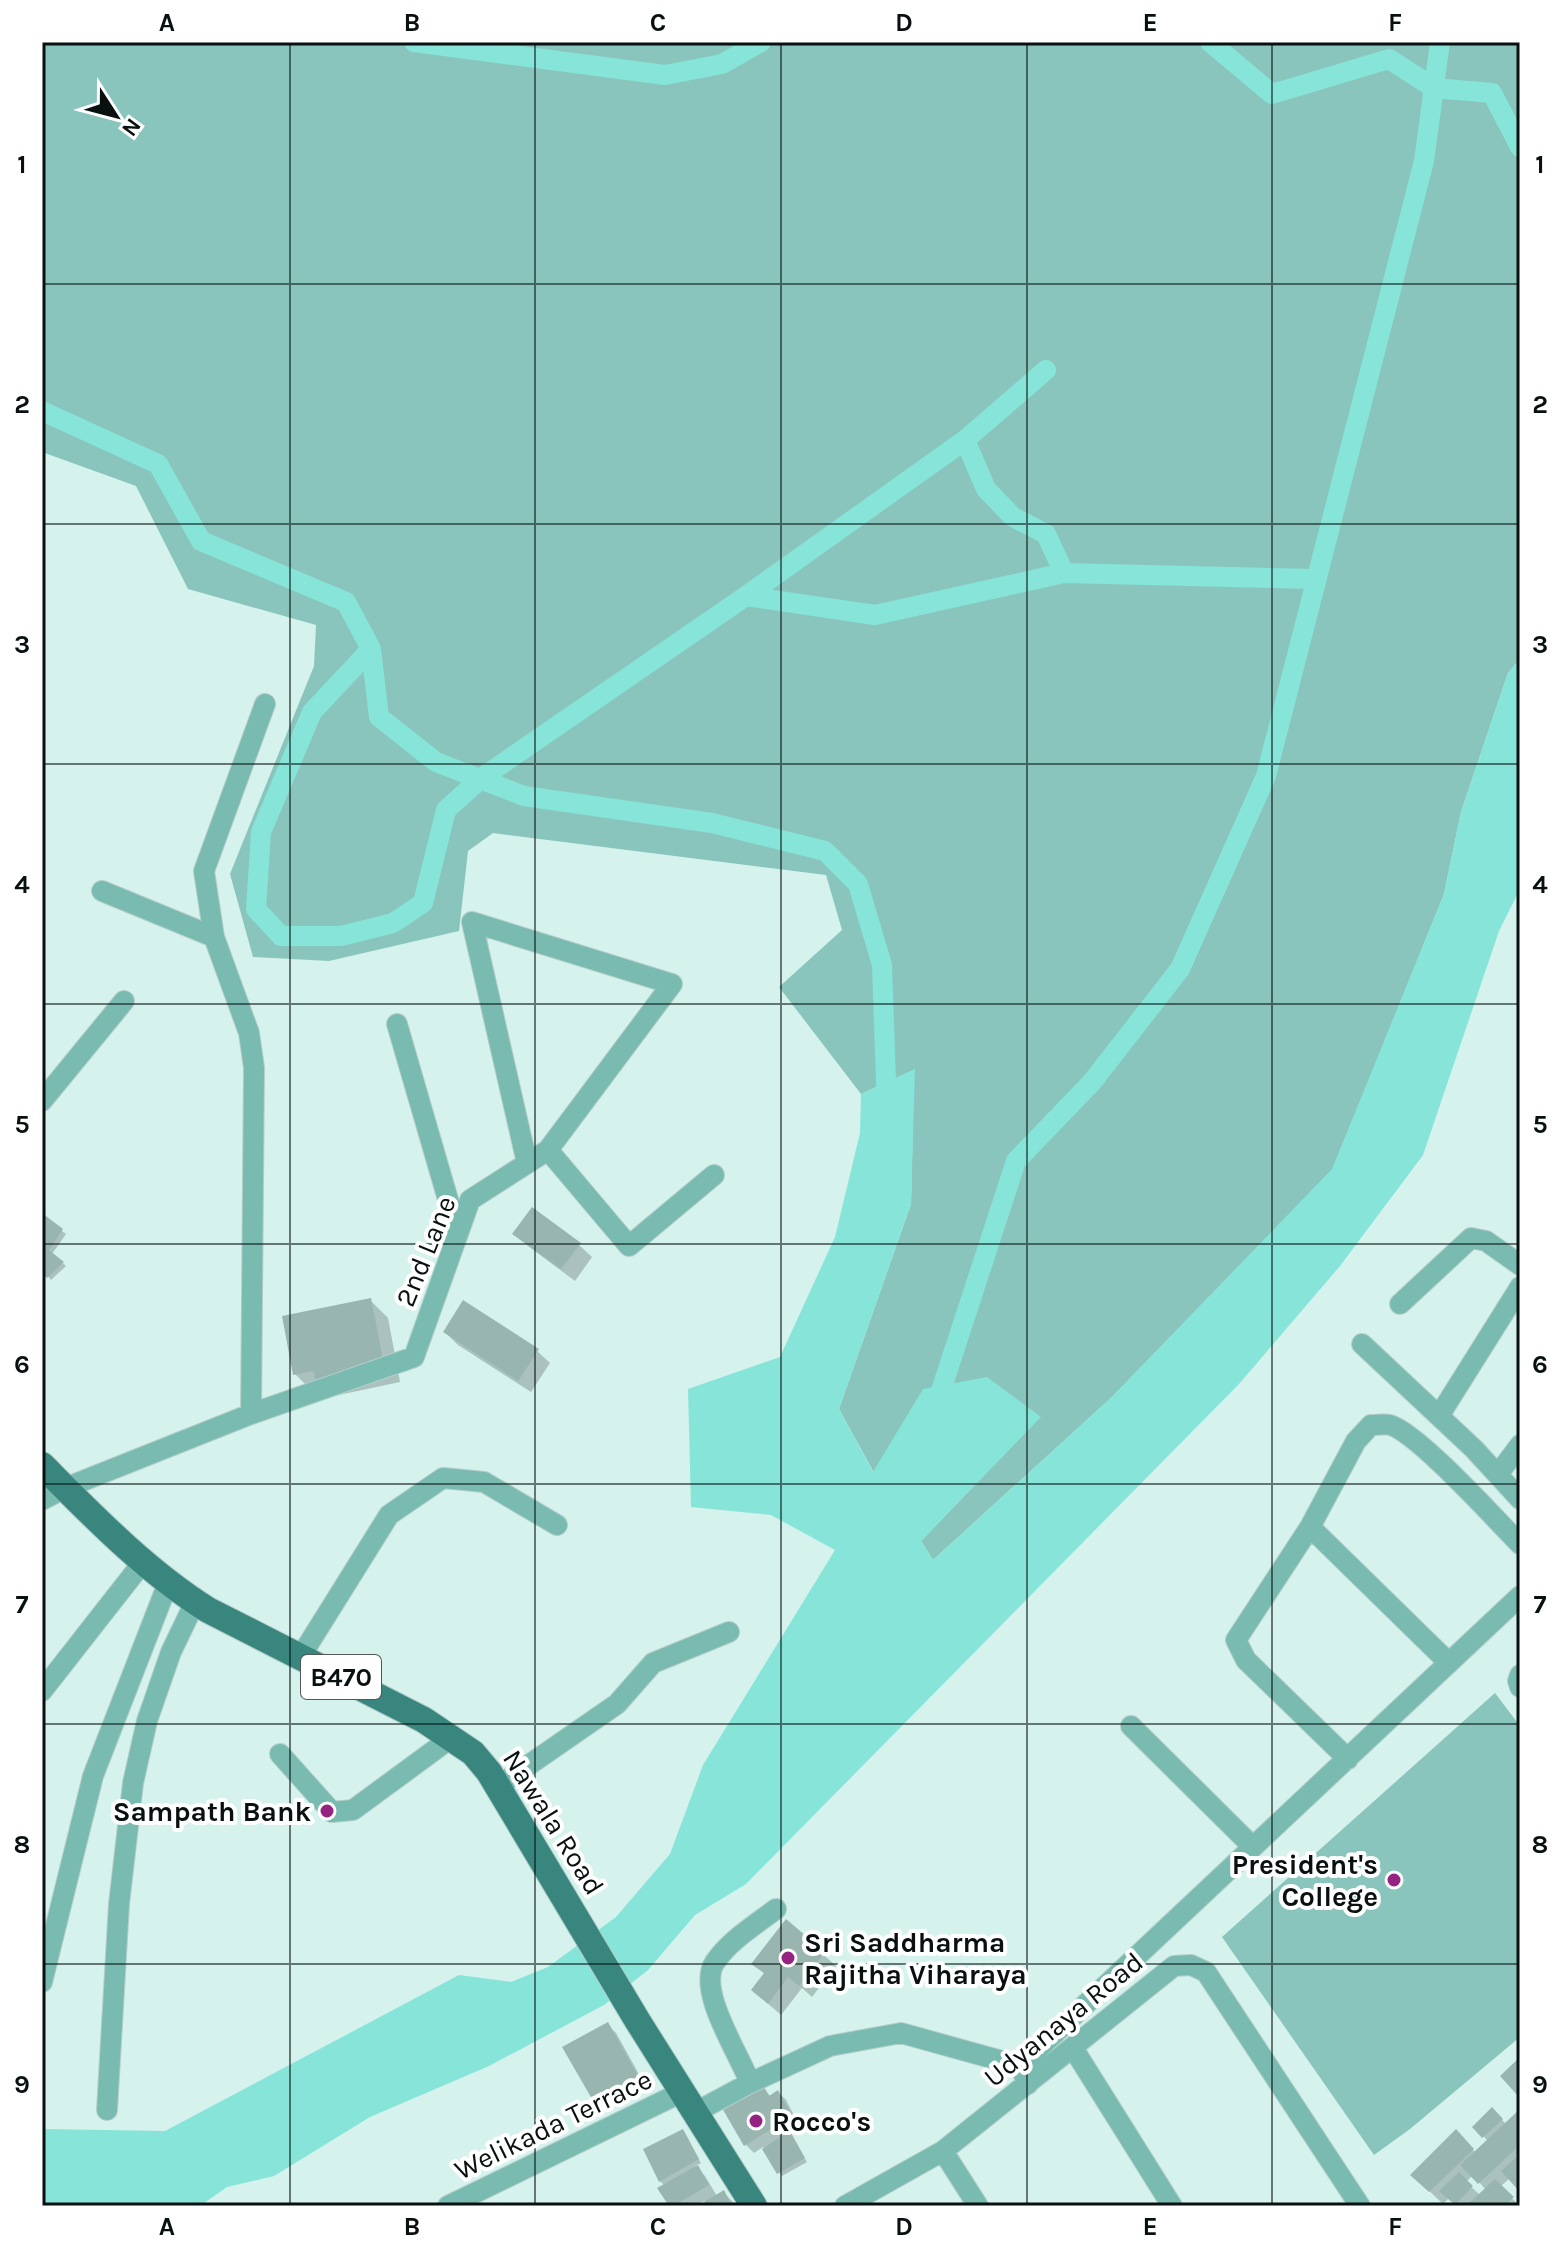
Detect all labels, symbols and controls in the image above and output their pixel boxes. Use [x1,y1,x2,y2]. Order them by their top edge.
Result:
text: A [159,7,175,38]
text: B [404,7,420,38]
text: C [650,7,666,38]
text: D [895,7,913,38]
text: E [1142,7,1158,38]
text: F [1388,7,1402,38]
north arrow [76,76,156,156]
text: N [116,113,147,141]
text: 1 [17,149,27,180]
text: 1 [1535,149,1545,180]
text: 2 [14,389,30,420]
text: 2 [1532,389,1548,420]
text: 3 [14,629,30,660]
text: 3 [1532,629,1548,660]
text: 4 [14,869,30,900]
text: 4 [1532,869,1548,900]
text: 5 [14,1109,30,1140]
text: 5 [1532,1109,1548,1140]
street label: 2nd Lane [388,1191,463,1311]
text: 6 [14,1349,30,1380]
text: 6 [1532,1349,1548,1380]
text: 7 [16,1589,29,1620]
text: 7 [1534,1589,1547,1620]
road number: B470 [301,1655,381,1699]
street label: Nawala Road [496,1744,611,1901]
place label: Sampath Bank [113,1795,311,1828]
marker: Sampath Bank [318,1802,336,1820]
text: 8 [14,1829,30,1860]
text: 8 [1532,1829,1548,1860]
place label: President's College [1232,1848,1378,1913]
marker: President's College [1385,1871,1403,1889]
place label: Sri Saddharma Rajitha Viharaya [804,1926,1027,1991]
street label: Udyanaya Road [977,1945,1150,2094]
marker: Sri Saddharma Rajitha Viharaya [779,1949,797,1967]
street label: Welikada Terrace [449,2062,657,2186]
text: 9 [14,2069,30,2100]
text: 9 [1532,2069,1548,2100]
place label: Rocco's [772,2105,871,2138]
marker: Rocco's [747,2112,765,2130]
text: A [159,2211,175,2242]
text: B [404,2211,420,2242]
text: C [650,2211,666,2242]
text: D [895,2211,913,2242]
text: E [1142,2211,1158,2242]
text: F [1388,2211,1402,2242]

